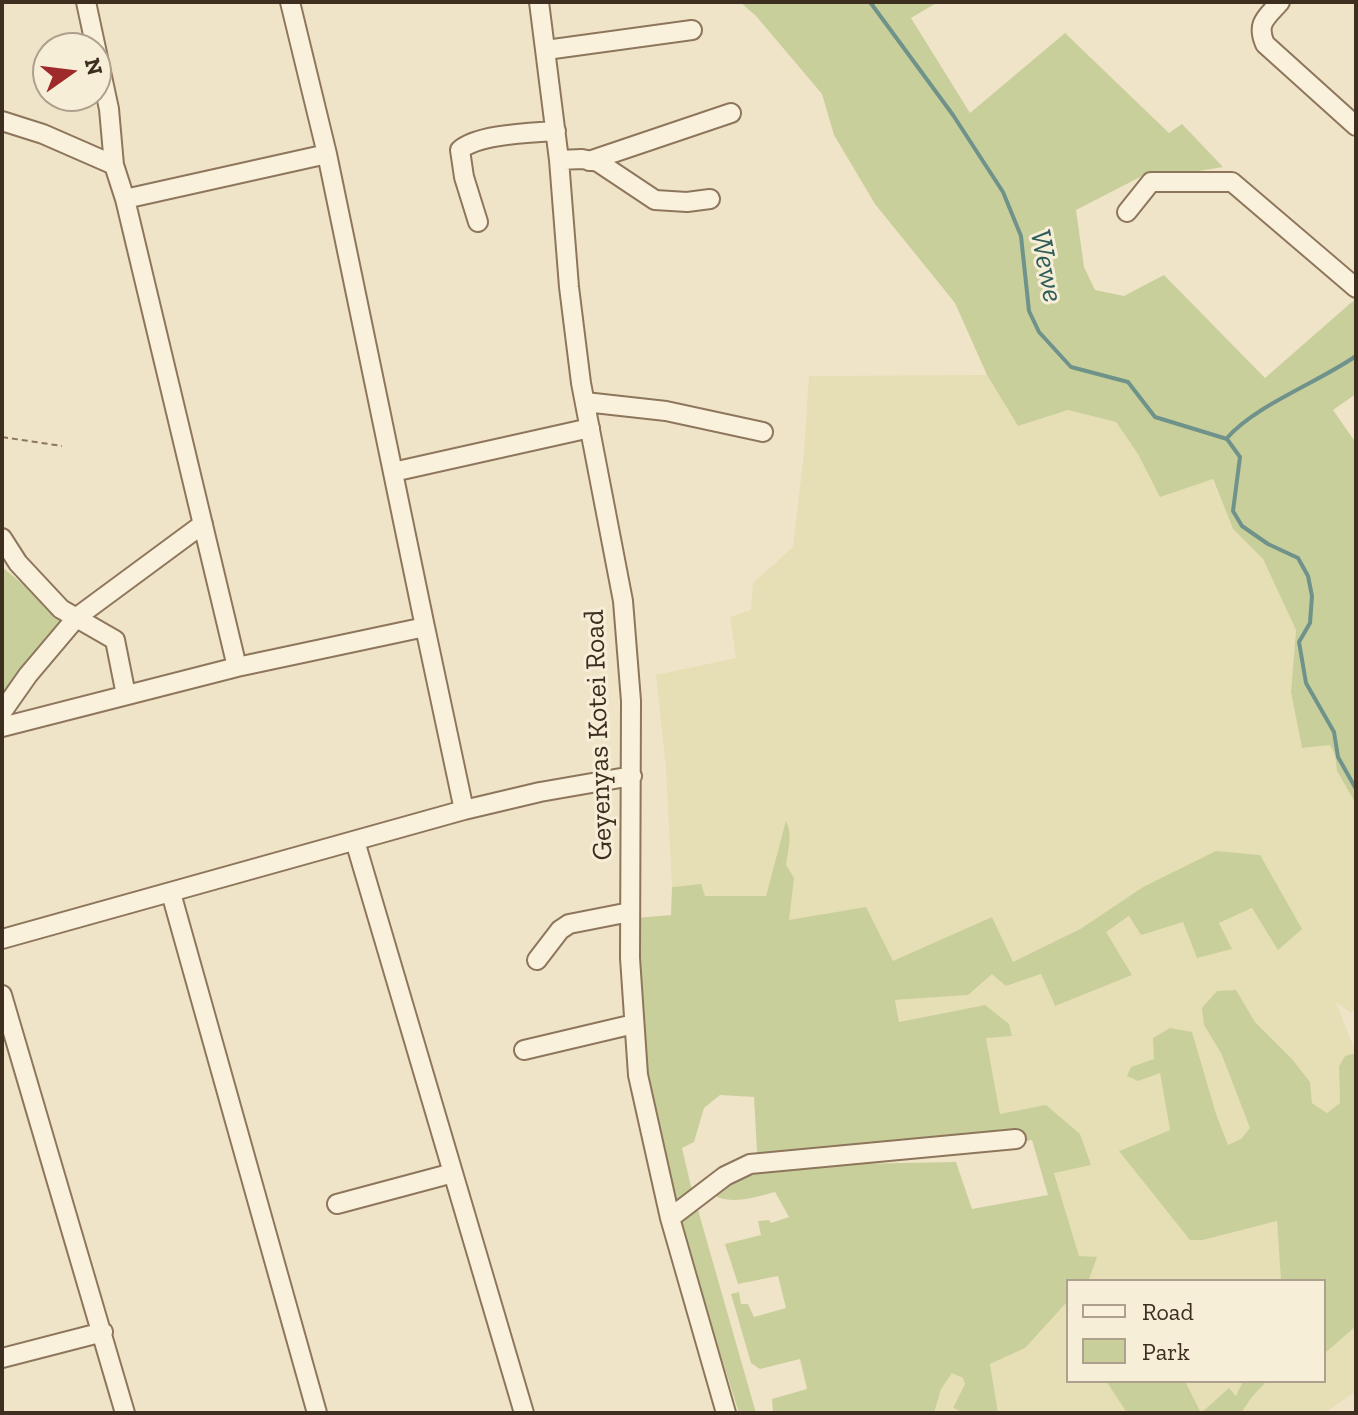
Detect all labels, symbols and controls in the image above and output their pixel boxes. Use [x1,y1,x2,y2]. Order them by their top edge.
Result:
north arrow [32,32,112,112]
text: N [79,55,109,78]
water label: Wewe [1021,227,1071,305]
street label: Geyenyas Kotei Road [578,609,620,861]
legend [1066,1279,1326,1383]
text: Road [1142,1297,1194,1326]
text: Park [1142,1337,1190,1366]

